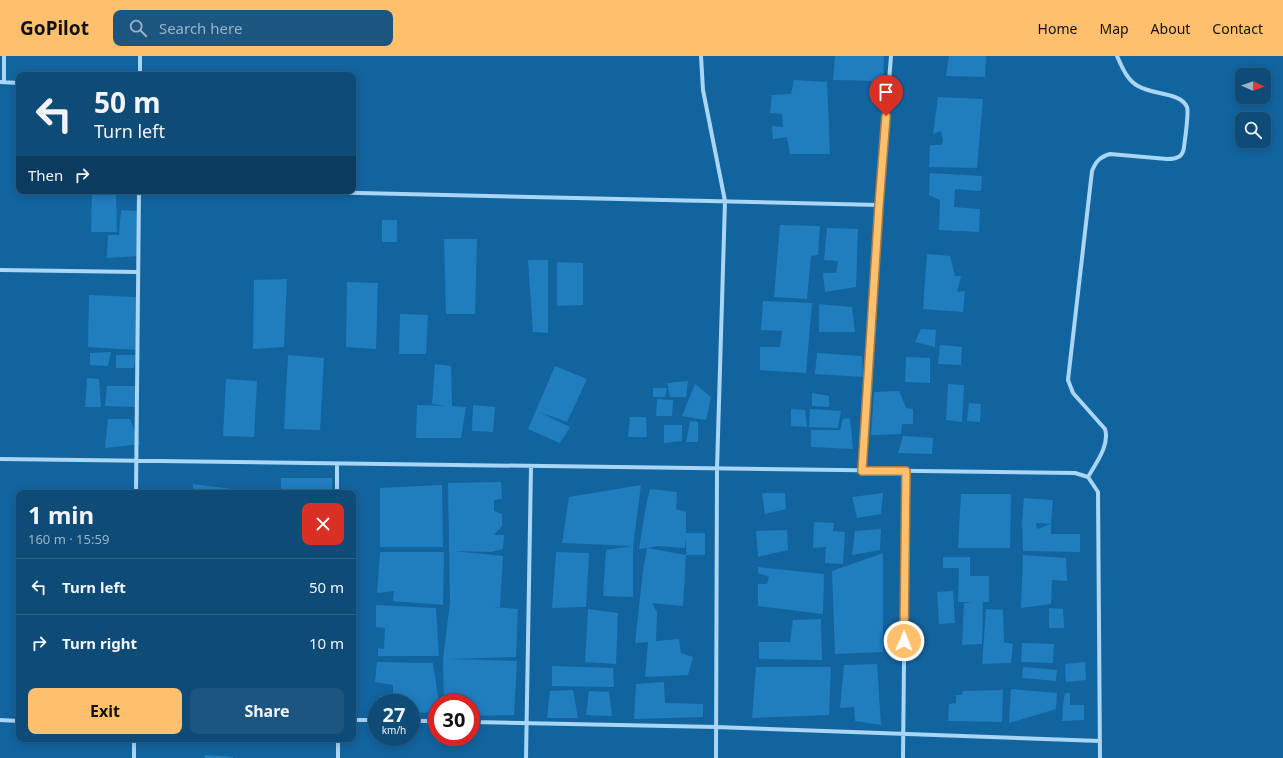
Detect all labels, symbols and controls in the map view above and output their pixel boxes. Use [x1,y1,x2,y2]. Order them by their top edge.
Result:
search box [113,10,393,46]
text: GoPilot [20,15,89,41]
icon: search [127,17,149,39]
text: Search here [159,18,242,38]
text: Home [1038,19,1077,38]
text: Map [1099,19,1129,38]
text: About [1151,19,1190,38]
text: Contact [1212,19,1263,38]
north arrow [1235,68,1271,104]
map controls [1235,68,1271,148]
pin [869,75,903,116]
icon: arrive [875,81,897,103]
text: 50 m [94,83,161,121]
icon: left [28,88,80,140]
button: search [1235,112,1271,148]
text: Turn left [94,119,165,143]
icon: right [71,164,93,186]
text: Then [28,165,63,185]
text: 1 min [28,498,94,531]
button: close [302,503,344,545]
text: 160 m · 15:59 [28,530,109,548]
icon: left [28,576,50,598]
text: Turn left [62,577,126,597]
text: 50 m [309,577,344,597]
position arrow [883,620,925,662]
icon: right [28,632,50,654]
text: Turn right [62,633,137,653]
text: 10 m [309,633,344,653]
button: Exit [28,688,182,734]
button: Share [190,688,344,734]
speed limit sign: 30 [428,694,480,746]
text: 27 [383,701,405,728]
text: km/h [382,723,406,737]

